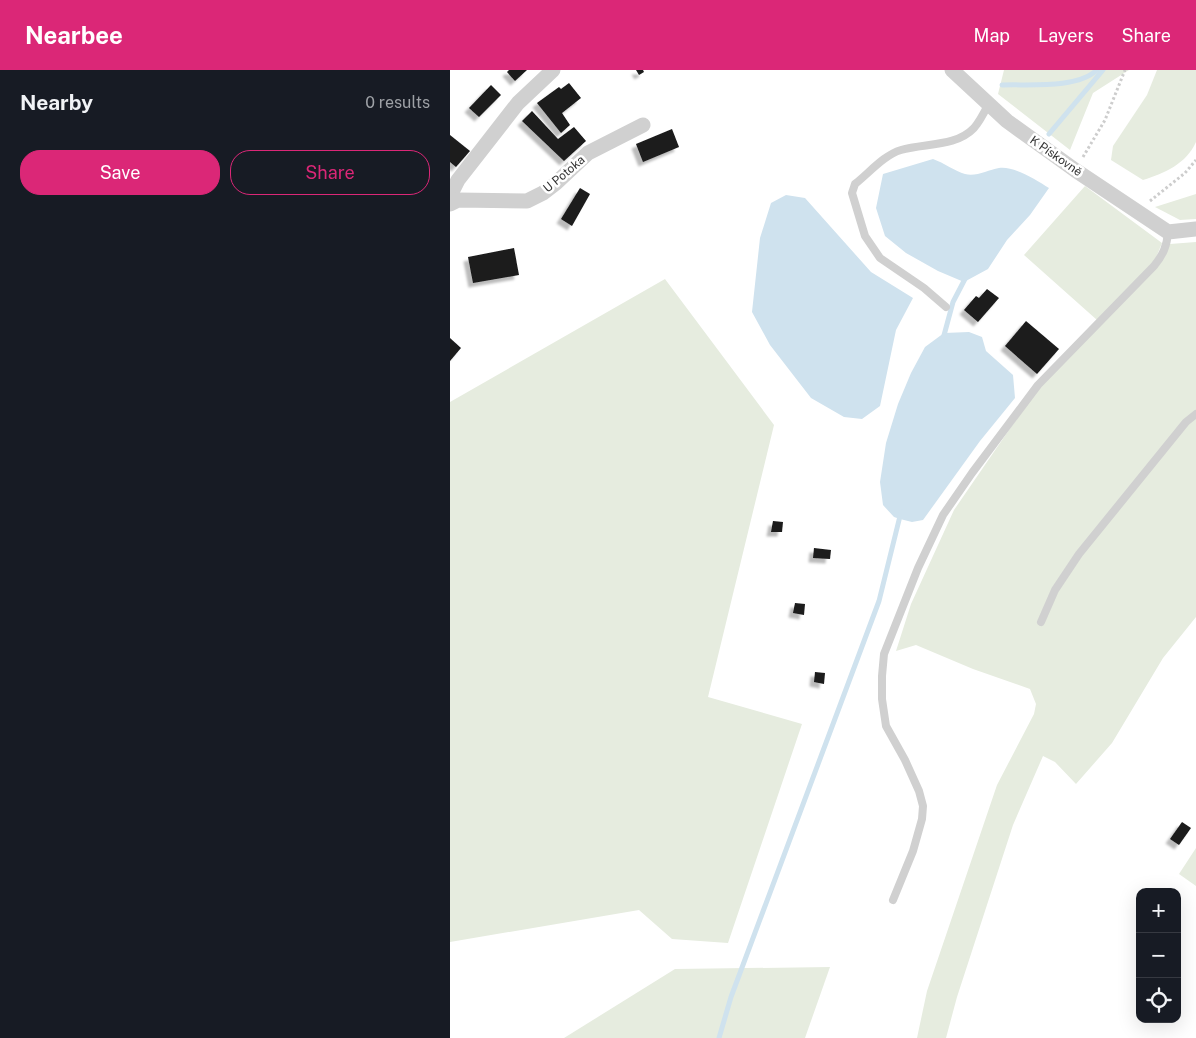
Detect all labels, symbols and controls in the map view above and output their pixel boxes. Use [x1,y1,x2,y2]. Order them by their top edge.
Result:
text: Nearbee [25,21,123,49]
text: Map [974,25,1010,46]
text: Layers [1038,25,1094,46]
text: Share [1122,25,1171,46]
text: Nearby [20,90,93,115]
text: 0 results [365,93,430,112]
street label: K Pískovně [1027,133,1085,179]
button: Save [20,150,220,195]
button: Share [230,150,430,195]
street label: U Potoka [540,153,588,195]
map controls [1136,888,1181,1023]
button: + [1136,888,1181,933]
button: − [1136,933,1181,978]
button: locate [1136,978,1181,1023]

